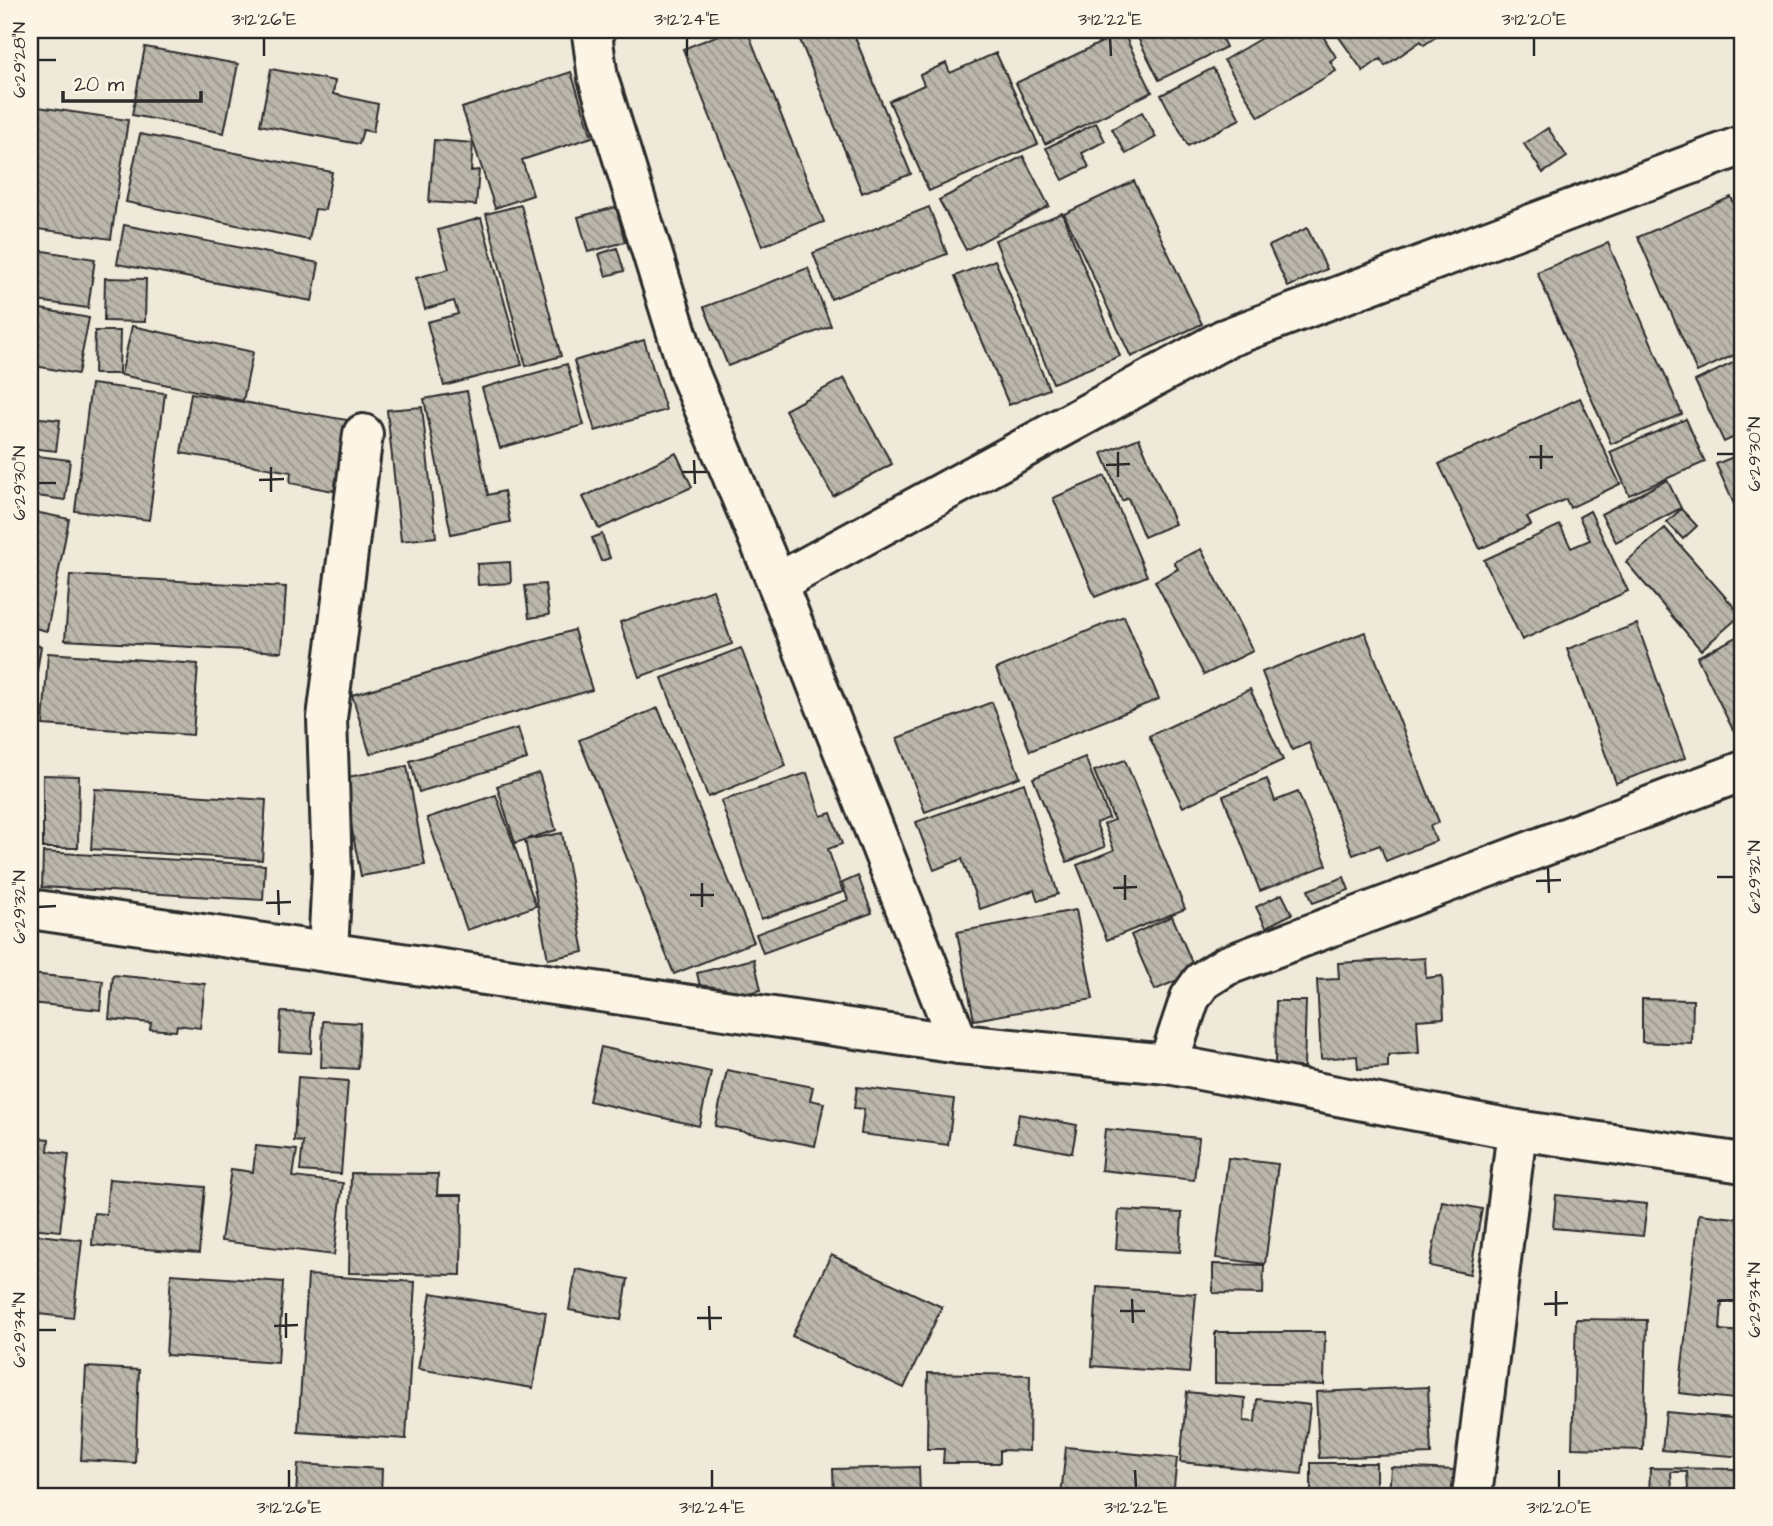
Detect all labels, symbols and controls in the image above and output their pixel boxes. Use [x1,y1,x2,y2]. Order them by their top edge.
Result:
text: 3°12'26"E [231,7,297,32]
text: 3°12'24"E [654,7,720,32]
text: 3°12'22"E [1078,7,1142,32]
text: 3°12'20"E [1501,7,1567,32]
text: 6°29'28"N [7,22,32,98]
scale bar [63,60,201,104]
text: 20 m [74,70,125,99]
text: 6°29'30"N [1742,417,1767,491]
text: 6°29'30"N [7,446,32,520]
text: 6°29'32"N [1742,840,1767,914]
text: 6°29'32"N [7,870,32,944]
text: 6°29'34"N [1742,1262,1767,1338]
text: 6°29'34"N [7,1292,32,1368]
text: 3°12'26"E [256,1495,322,1520]
text: 3°12'24"E [679,1495,745,1520]
text: 3°12'22"E [1104,1495,1168,1520]
text: 3°12'20"E [1526,1495,1592,1520]

